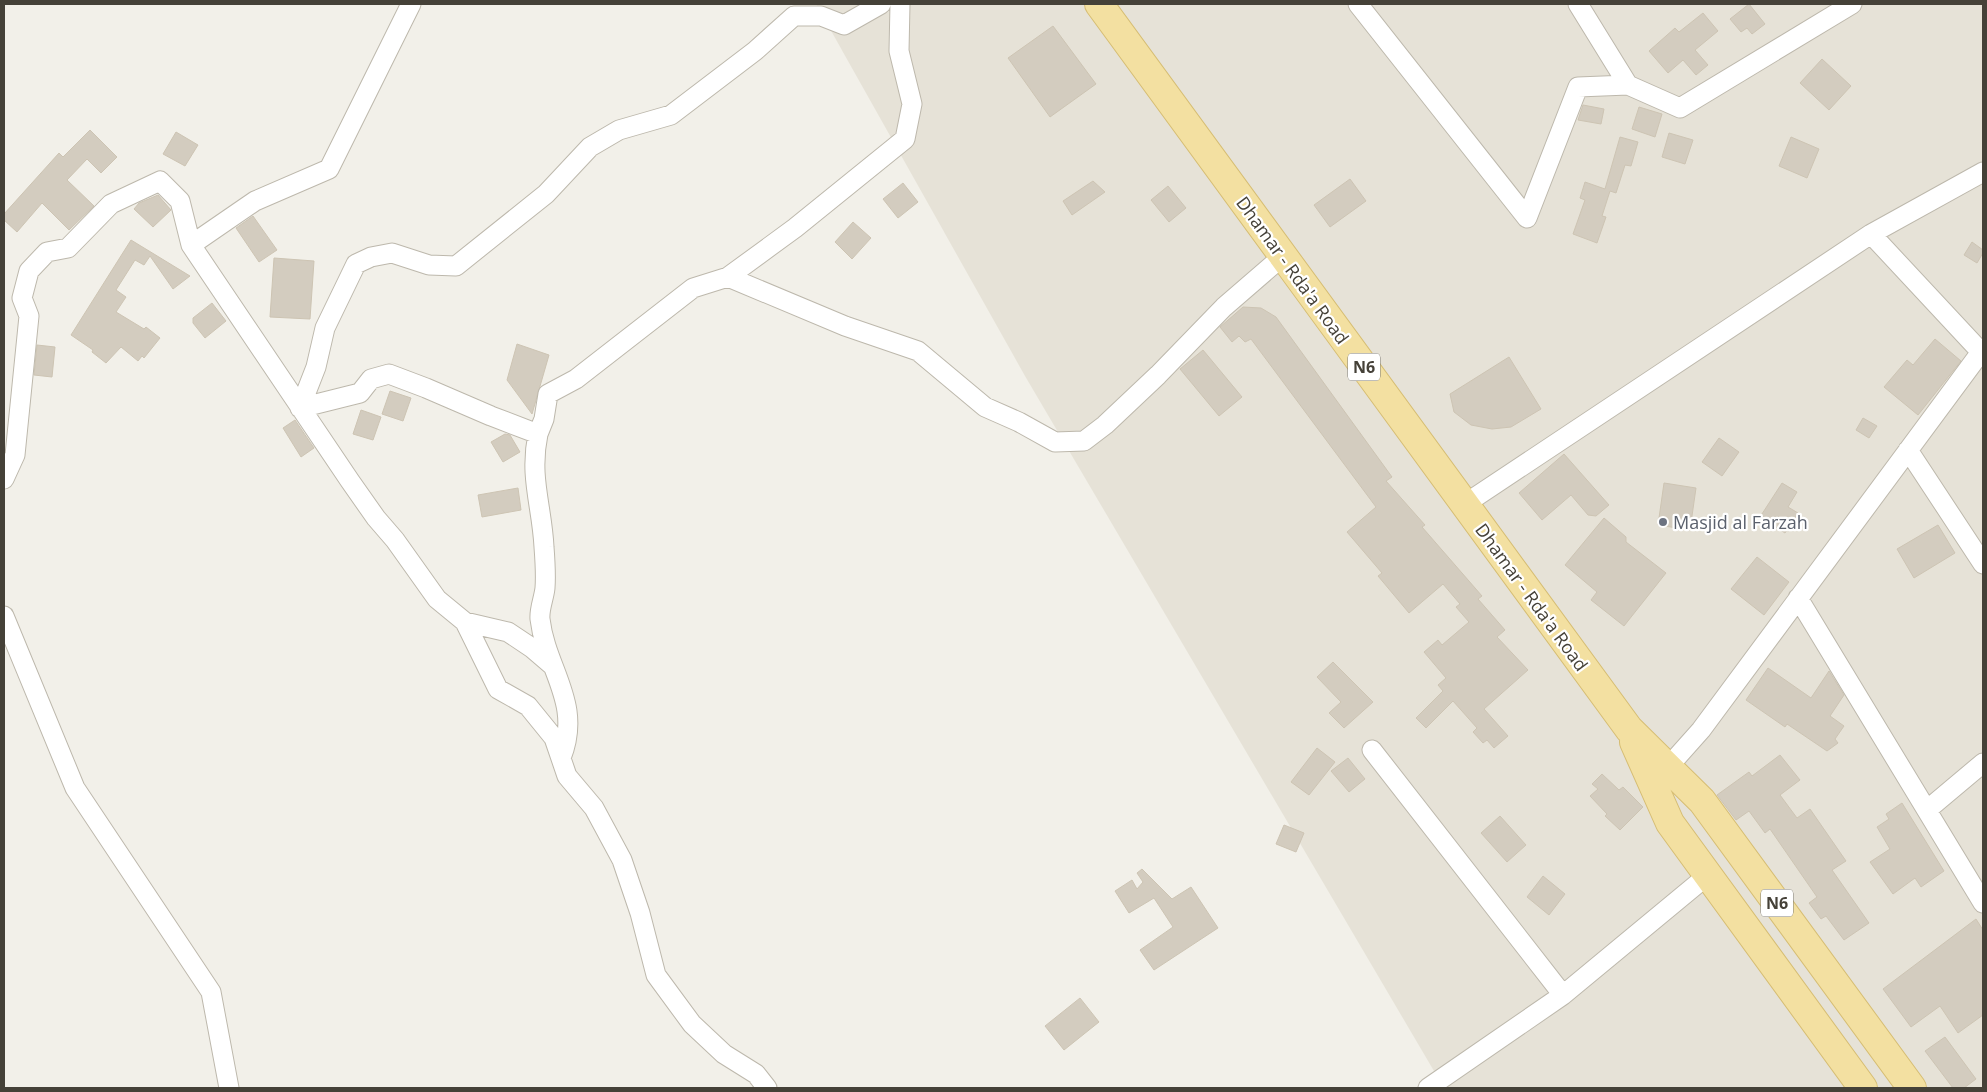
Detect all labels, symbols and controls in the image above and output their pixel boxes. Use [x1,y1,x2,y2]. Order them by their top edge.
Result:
street label: Dhamar - Rda'a Road [1231,191,1355,349]
road number: N6 [1348,354,1380,381]
place label: Masjid al Farzah [1673,510,1808,534]
marker: Masjid al Farzah [1657,516,1669,528]
street label: Dhamar - Rda'a Road [1470,518,1594,676]
road number: N6 [1761,890,1793,916]

